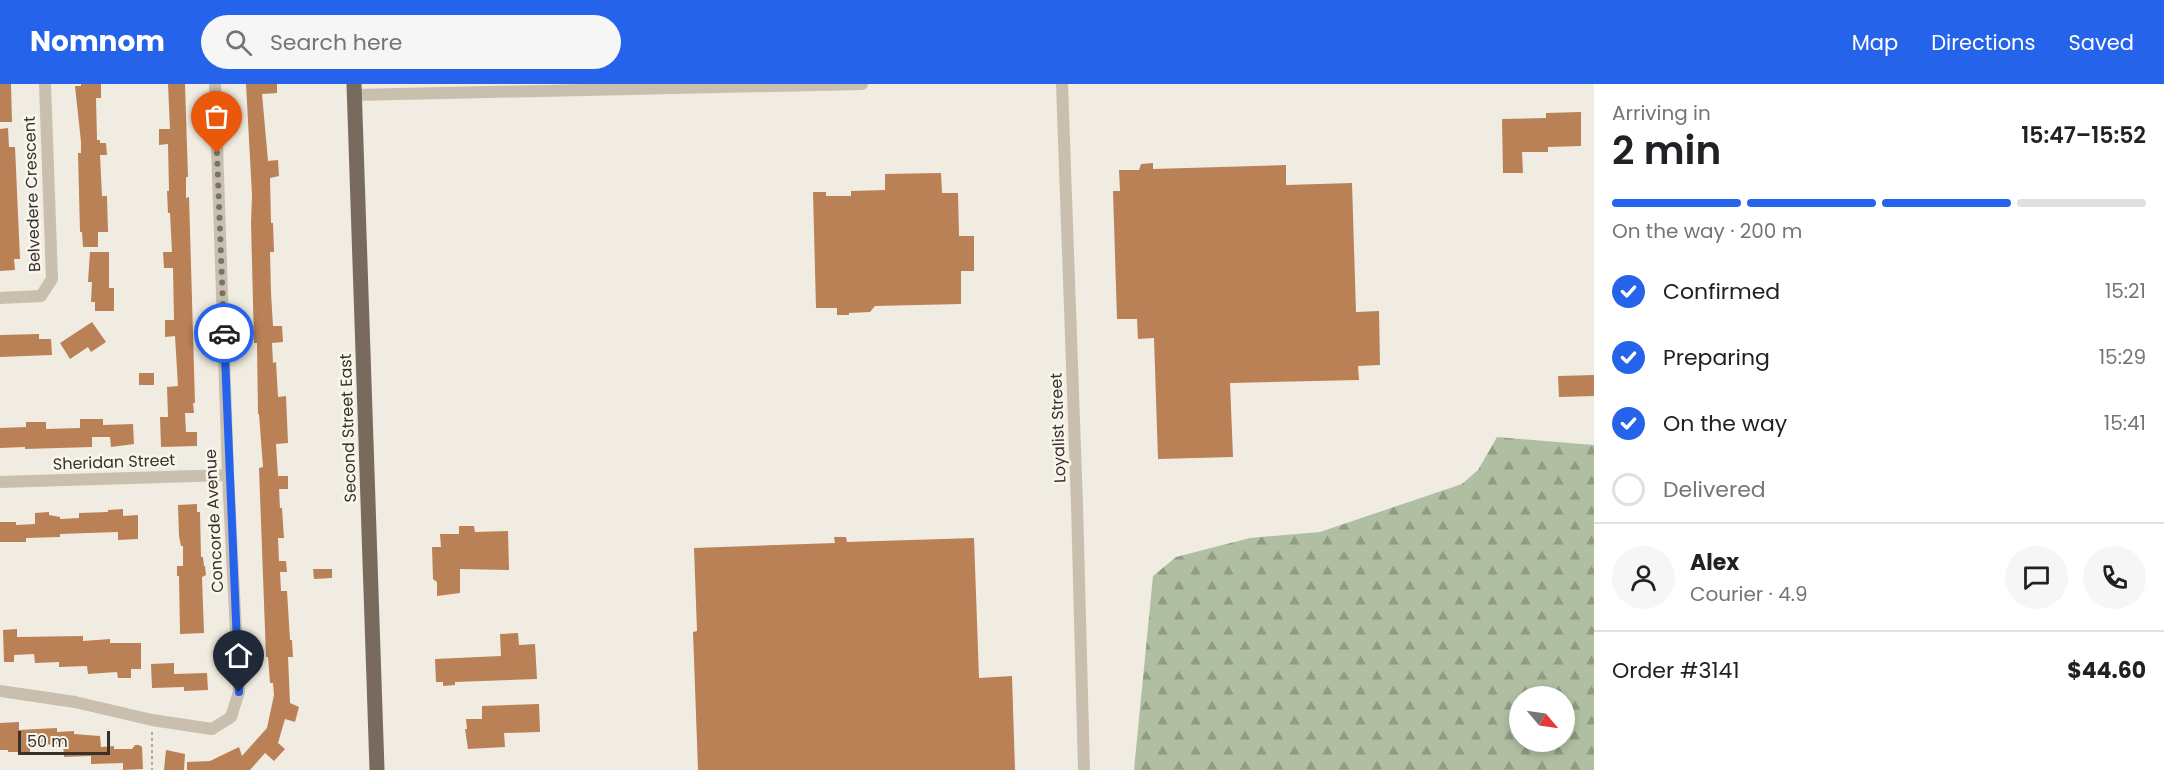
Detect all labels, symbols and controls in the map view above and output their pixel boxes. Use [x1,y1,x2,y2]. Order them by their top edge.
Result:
search box [201,15,621,69]
text: Nomnom [30,22,165,61]
icon: search [222,26,255,59]
text: Search here [270,27,402,58]
text: Map [1852,28,1898,57]
text: Directions [1931,28,2035,57]
text: Saved [2068,28,2134,57]
pin [191,91,242,153]
text: Arriving in [1612,99,1711,127]
icon: bag [200,100,233,133]
street label: Belvedere Crescent [18,116,46,272]
text: 15:47–15:52 [2021,120,2146,151]
text: 2 min [1612,123,1721,178]
text: On the way · 200 m [1612,217,1802,245]
icon: check [1612,275,1645,308]
text: Confirmed [1663,276,1780,307]
text: 15:21 [2105,277,2146,305]
courier [194,303,254,363]
icon: car [208,317,241,350]
icon: check [1612,341,1645,374]
text: Preparing [1663,342,1770,373]
text: 15:29 [2099,343,2146,371]
street label: Second Street East [334,353,362,503]
street label: Loyalist Street [1045,372,1071,483]
icon: check [1612,407,1645,440]
text: On the way [1663,408,1787,439]
text: 15:41 [2104,409,2146,437]
street label: Sheridan Street [52,448,176,476]
street label: Concorde Avenue [199,448,229,593]
text: Delivered [1663,474,1766,505]
button: person [1612,546,1675,609]
button: chat [2005,546,2068,609]
button: phone [2083,546,2146,609]
text: Alex [1690,547,1739,578]
text: Courier · 4.9 [1690,580,1808,608]
pin [213,630,264,692]
icon: home [222,639,255,672]
text: Order #3141 [1612,655,1739,686]
text: $44.60 [2067,655,2146,686]
north arrow [1509,686,1575,752]
map controls [1509,686,1575,752]
scale bar [18,728,110,756]
text: 50 m [27,730,68,753]

